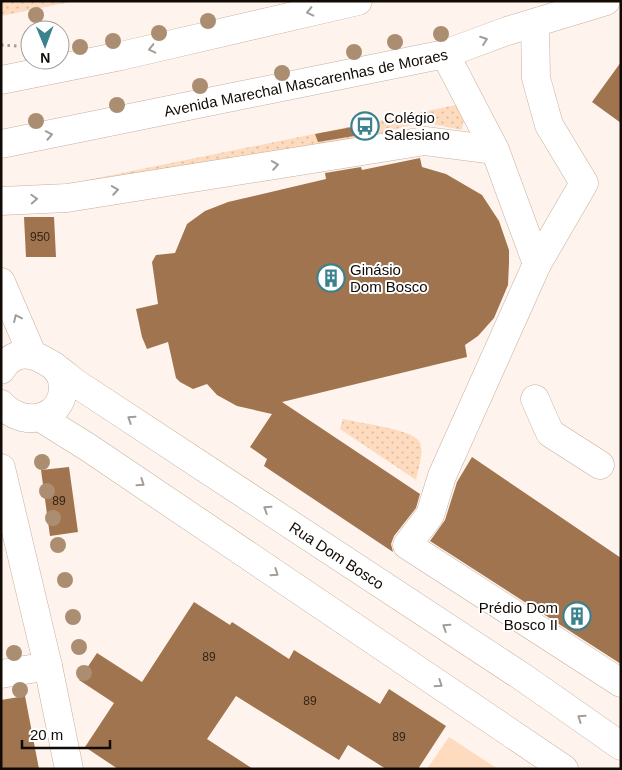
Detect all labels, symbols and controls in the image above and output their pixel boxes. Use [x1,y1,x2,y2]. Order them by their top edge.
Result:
one-way arrow [306,6,315,17]
north arrow [20,20,70,70]
one-way arrow [479,35,488,46]
one-way arrow [148,43,156,54]
street label: Avenida Marechal Mascarenhas de Moraes [162,45,449,119]
text: N [40,50,50,66]
place label: Colégio Salesiano [384,109,450,143]
bus stop icon: Colégio Salesiano [350,111,380,141]
one-way arrow [45,130,54,141]
one-way arrow [272,160,280,171]
one-way arrow [111,185,119,196]
one-way arrow [30,194,38,205]
house number: 950 [30,230,50,244]
place label: Ginásio Dom Bosco [350,261,428,295]
building icon: Ginásio Dom Bosco [316,263,346,293]
one-way arrow [13,314,24,323]
one-way arrow [128,416,137,425]
one-way arrow [135,476,144,486]
house number: 89 [52,494,66,508]
one-way arrow [263,506,273,515]
street label: Rua Dom Bosco [287,518,387,592]
one-way arrow [270,567,279,577]
place label: Prédio Dom Bosco II [479,599,558,633]
building icon: Prédio Dom Bosco II [562,601,592,631]
one-way arrow [443,624,452,633]
house number: 89 [202,650,216,664]
one-way arrow [433,678,443,687]
house number: 89 [303,694,317,708]
one-way arrow [578,716,587,724]
scale bar [22,718,110,750]
text: 20 m [30,726,63,743]
house number: 89 [392,730,406,744]

